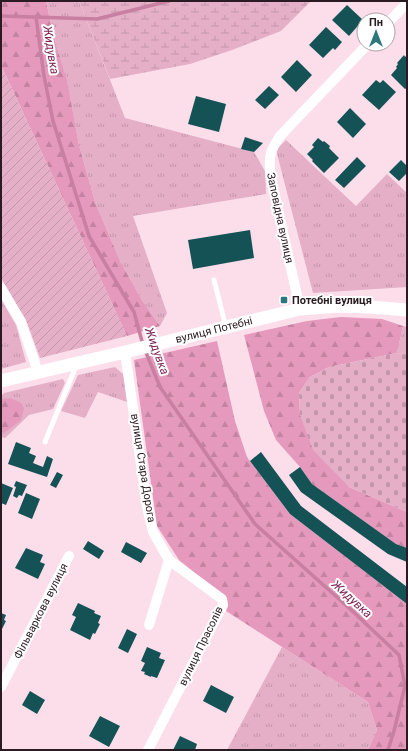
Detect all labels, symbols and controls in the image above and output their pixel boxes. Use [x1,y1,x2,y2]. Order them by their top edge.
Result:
north arrow [356,12,396,52]
text: Пн [369,16,383,29]
water label: Жидувка [40,24,62,75]
street label: Заповідна вулиця [264,171,296,265]
place label: Потебні вулиця [292,294,372,307]
marker: Потебні вулиця [279,295,289,305]
street label: вулиця Потебні [174,314,254,346]
water label: Жидувка [142,325,172,376]
street label: вулиця Стара Дорога [128,413,158,523]
street label: Фільваркова вулиця [11,561,71,661]
water label: Жидувка [328,577,375,621]
street label: вулиця Прасолів [176,604,226,688]

